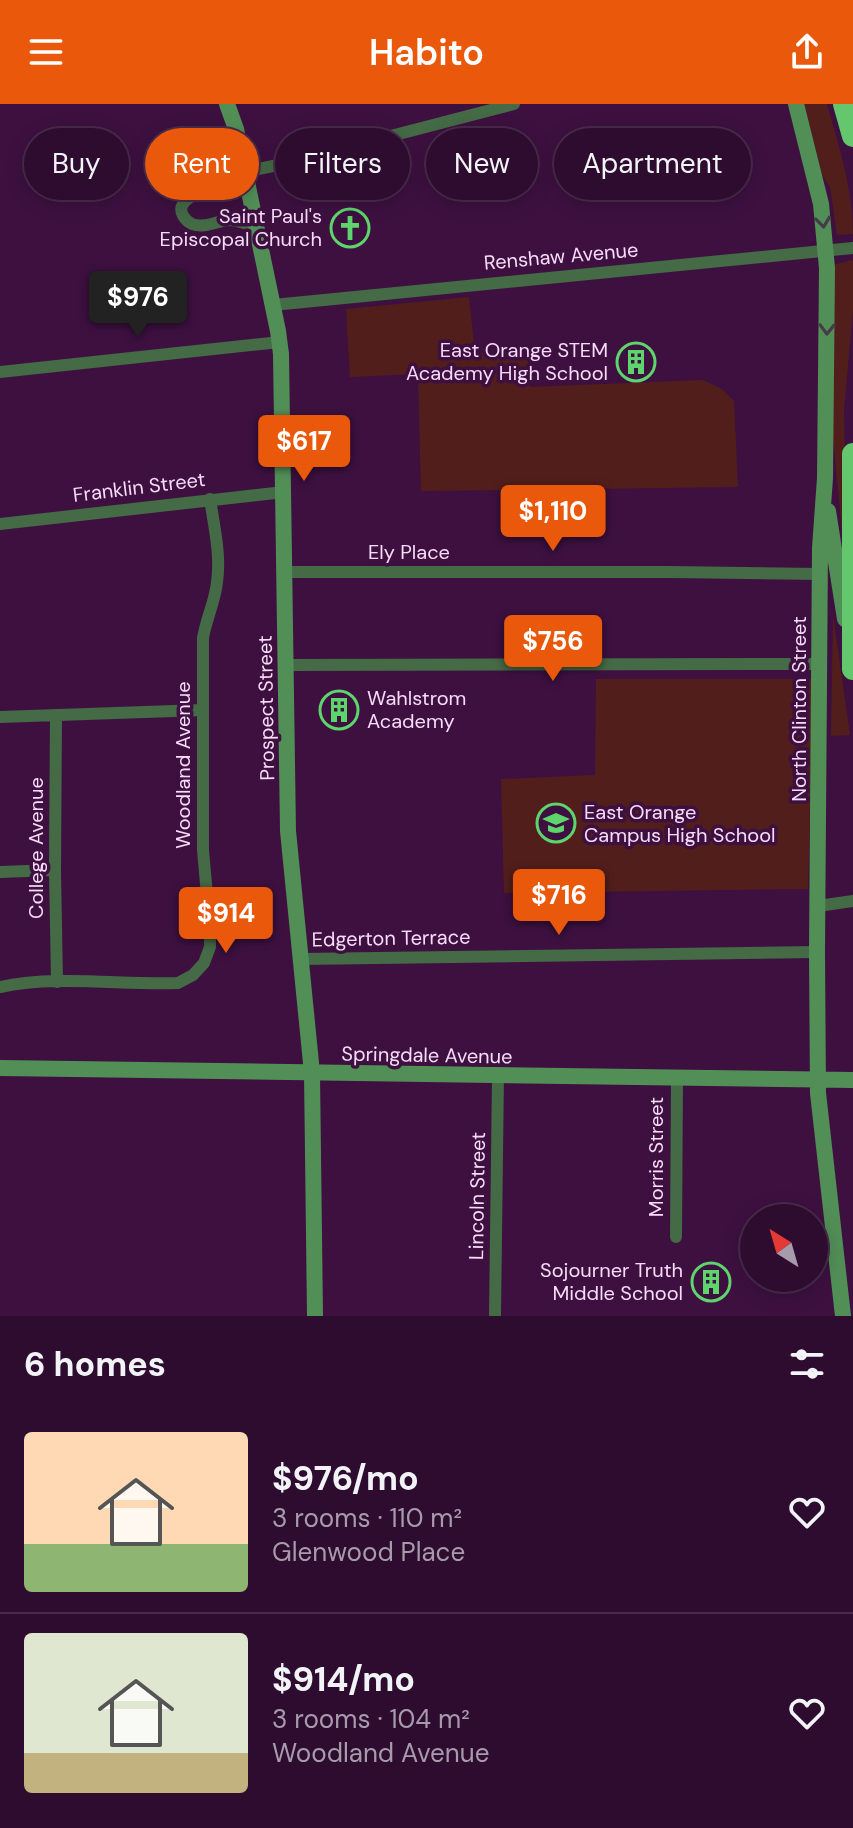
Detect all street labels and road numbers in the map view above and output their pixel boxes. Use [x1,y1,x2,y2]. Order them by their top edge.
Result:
street label: Renshaw Avenue [483,236,639,276]
street label: Franklin Street [71,466,207,508]
street label: Ely Place [368,539,450,565]
street label: North Clinton Street [786,616,812,802]
street label: Prospect Street [252,635,280,781]
street label: Woodland Avenue [170,681,196,849]
street label: College Avenue [23,777,49,919]
street label: Edgerton Terrace [311,924,471,952]
street label: Springdale Avenue [341,1041,513,1069]
street label: Morris Street [643,1097,669,1217]
street label: Lincoln Street [463,1132,491,1260]

